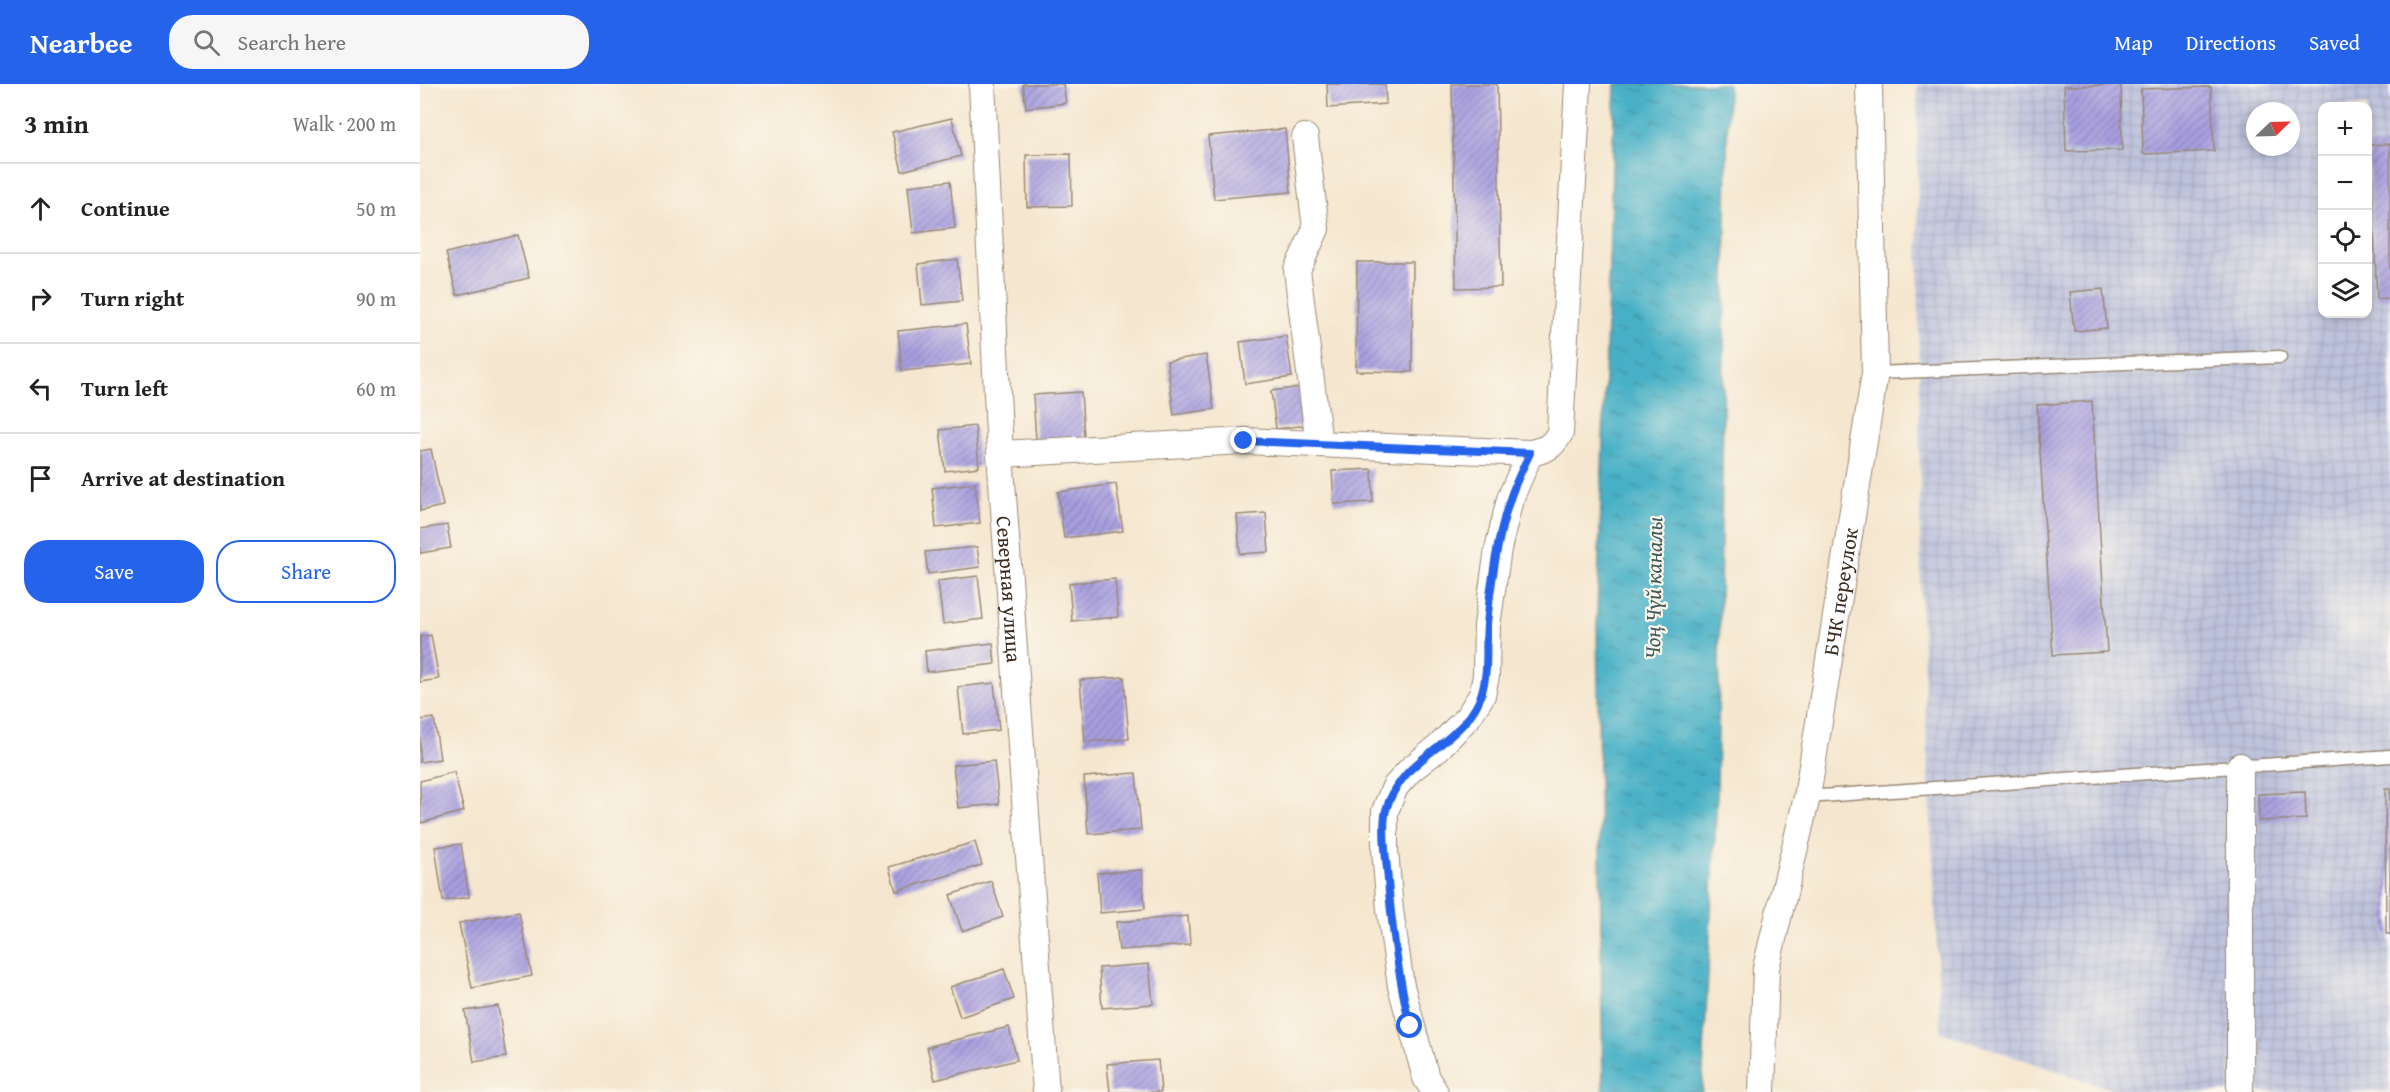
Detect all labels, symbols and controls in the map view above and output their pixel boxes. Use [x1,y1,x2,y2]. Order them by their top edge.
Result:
search box [169,15,589,69]
text: Nearbee [30,22,133,63]
icon: search [190,26,223,59]
text: Search here [238,26,346,58]
text: Map [2114,27,2153,58]
text: Directions [2186,27,2276,58]
text: Saved [2309,27,2360,58]
north arrow [2246,102,2300,156]
map controls [2318,102,2372,318]
button: + [2318,102,2372,156]
text: 3 min [24,104,89,143]
text: Walk · 200 m [293,109,396,138]
button: − [2318,156,2372,210]
icon: ahead [24,192,57,225]
text: Continue [81,192,170,224]
text: 50 m [356,194,396,223]
button: locate [2318,210,2372,264]
button: layers [2318,264,2372,318]
icon: right [24,282,57,315]
text: Turn right [81,282,184,314]
text: 90 m [356,284,396,313]
icon: left [24,372,57,405]
text: Turn left [81,372,168,404]
text: 60 m [356,374,396,403]
route end [1230,427,1256,453]
icon: arrive [24,462,57,495]
text: Arrive at destination [81,462,285,494]
street label: Северная улица [989,515,1030,664]
water label: Чоң Чүй каналы [1636,516,1670,659]
street label: БЧК переулок [1814,525,1865,658]
button: Save [24,540,204,603]
button: Share [216,540,396,603]
route start [1396,1012,1422,1038]

